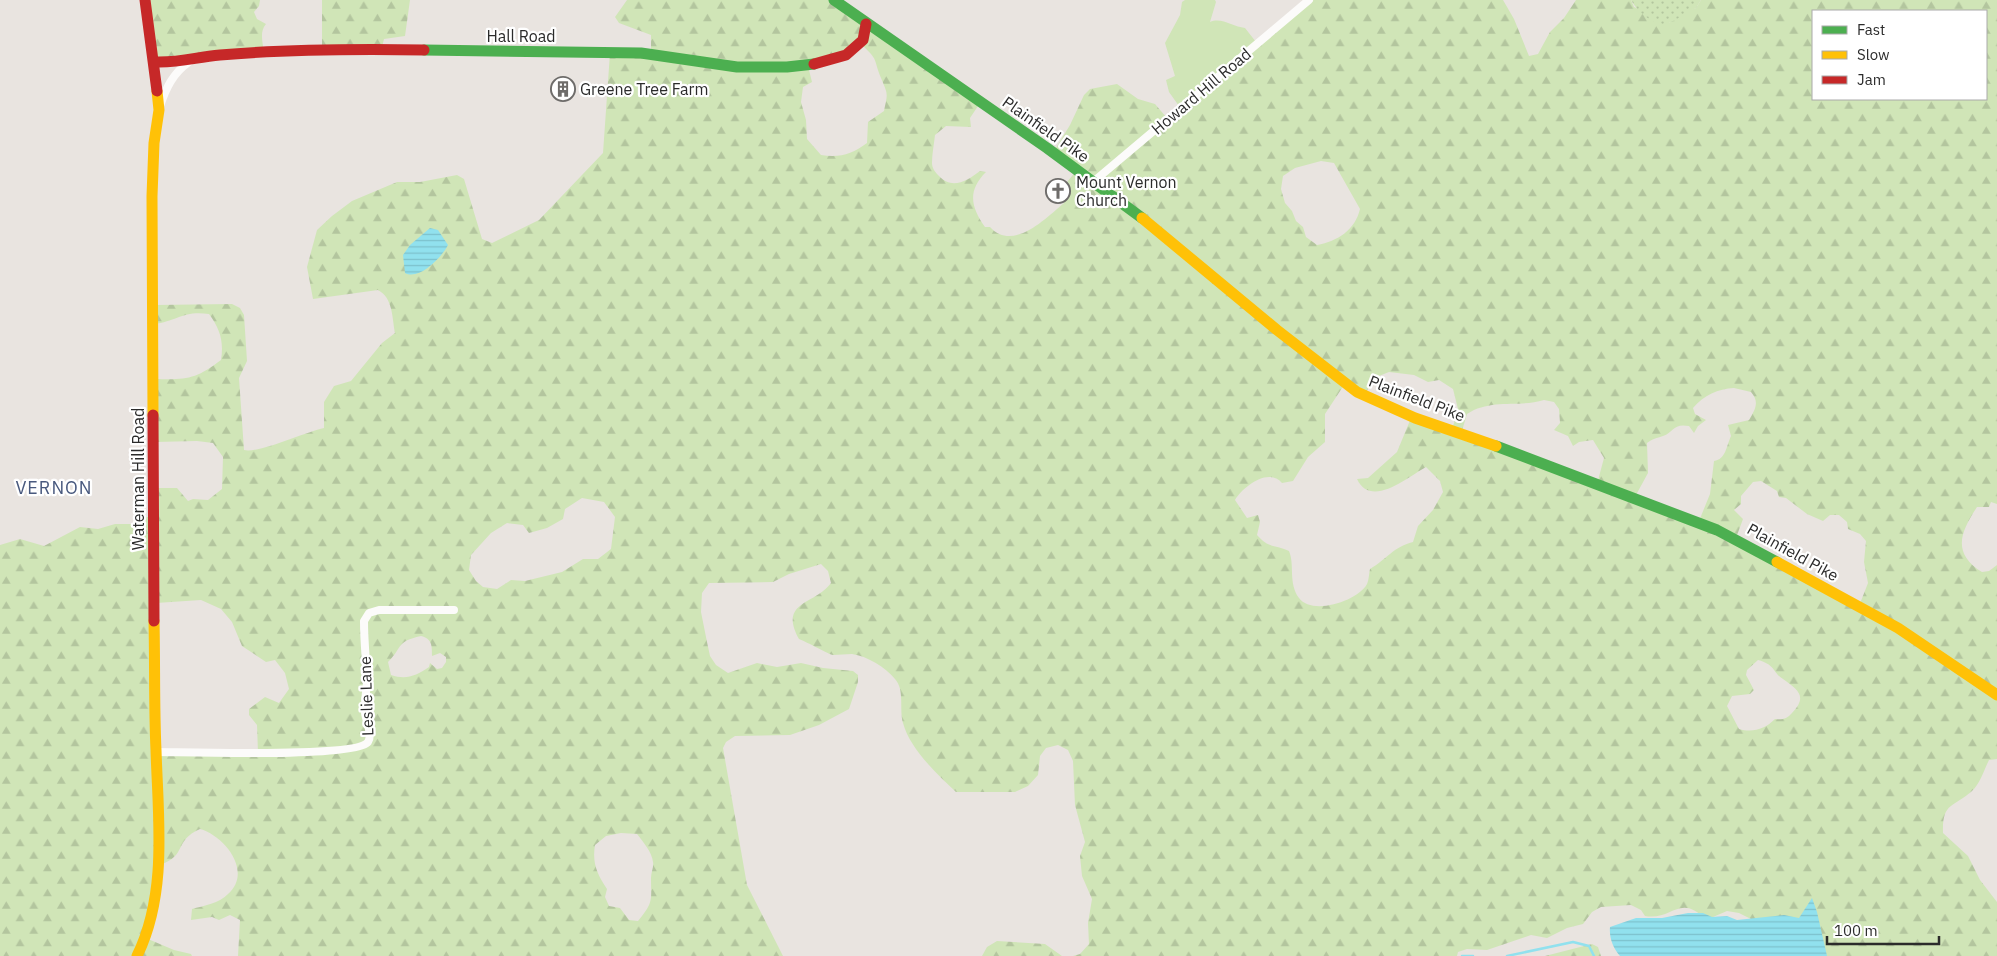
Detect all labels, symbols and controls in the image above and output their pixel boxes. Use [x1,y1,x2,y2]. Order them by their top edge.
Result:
legend [1812,10,1987,100]
text: Fast [1857,20,1885,39]
street label: Hall Road [486,26,556,46]
street label: Howard Hill Road [1147,43,1255,139]
text: Slow [1857,45,1890,64]
text: Jam [1857,70,1886,89]
building icon: Greene Tree Farm [550,76,576,102]
place label: Greene Tree Farm [580,79,708,99]
street label: Plainfield Pike [999,92,1094,166]
place label: Mount Vernon Church [1076,172,1177,210]
church icon: Mount Vernon Church [1045,178,1071,204]
street label: Plainfield Pike [1366,370,1468,426]
street label: Waterman Hill Road [128,408,148,550]
district label: VERNON [15,476,93,499]
street label: Plainfield Pike [1744,519,1842,585]
street label: Leslie Lane [355,656,377,736]
scale bar [1827,914,1940,946]
text: 100 m [1834,921,1878,940]

